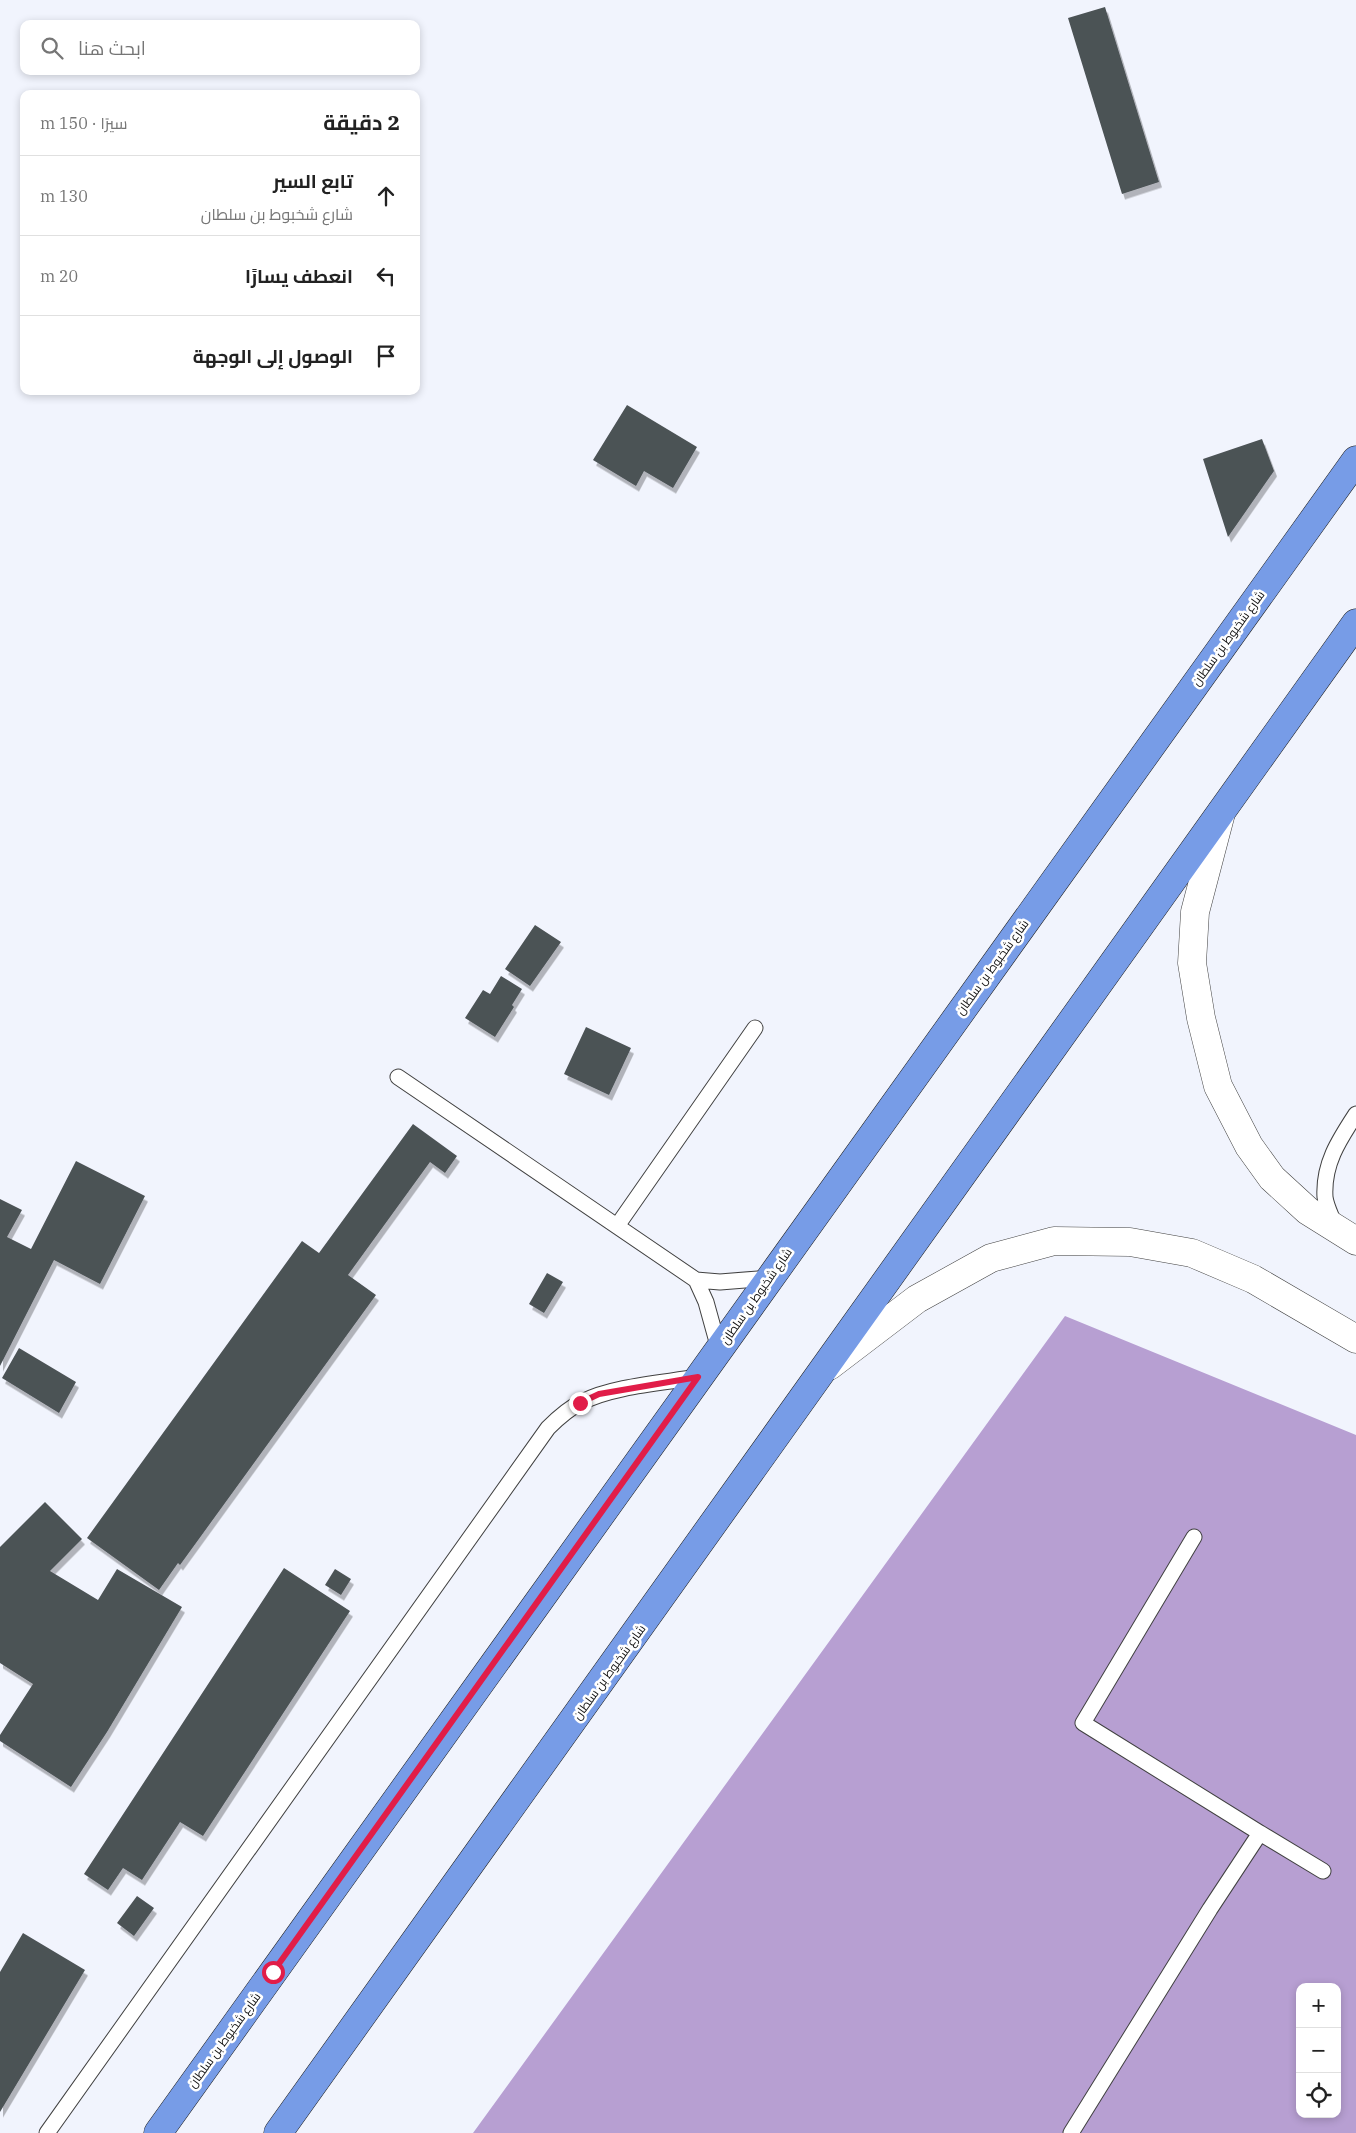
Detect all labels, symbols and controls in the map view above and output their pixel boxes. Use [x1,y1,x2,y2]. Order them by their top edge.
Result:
search box [20,20,420,75]
icon: search [38,34,66,62]
text: ابحث هنا [78,36,146,60]
text: 2 دقيقة [323,108,400,136]
text: سيرًا · 150 m [40,113,127,133]
text: تابع السير [273,169,353,193]
icon: ahead [372,182,400,210]
text: 130 m [40,186,88,206]
text: شارع شخبوط بن سلطان [201,204,353,224]
icon: left [372,262,400,290]
text: انعطف يسارًا [245,264,353,288]
text: 20 m [40,266,78,286]
icon: arrive [372,342,400,370]
text: الوصول إلى الوجهة [193,344,353,368]
street label: شارع شخبوط بن سلطان [1188,587,1268,689]
street label: شارع شخبوط بن سلطان [952,916,1032,1018]
street label: شارع شخبوط بن سلطان [717,1245,796,1348]
route end [569,1392,592,1415]
street label: شارع شخبوط بن سلطان [569,1621,649,1723]
route start [262,1961,285,1984]
map controls [1296,1983,1341,2118]
button: + [1296,1983,1341,2028]
street label: شارع شخبوط بن سلطان [184,1989,264,2091]
button: − [1296,2028,1341,2073]
button: locate [1296,2073,1341,2118]

